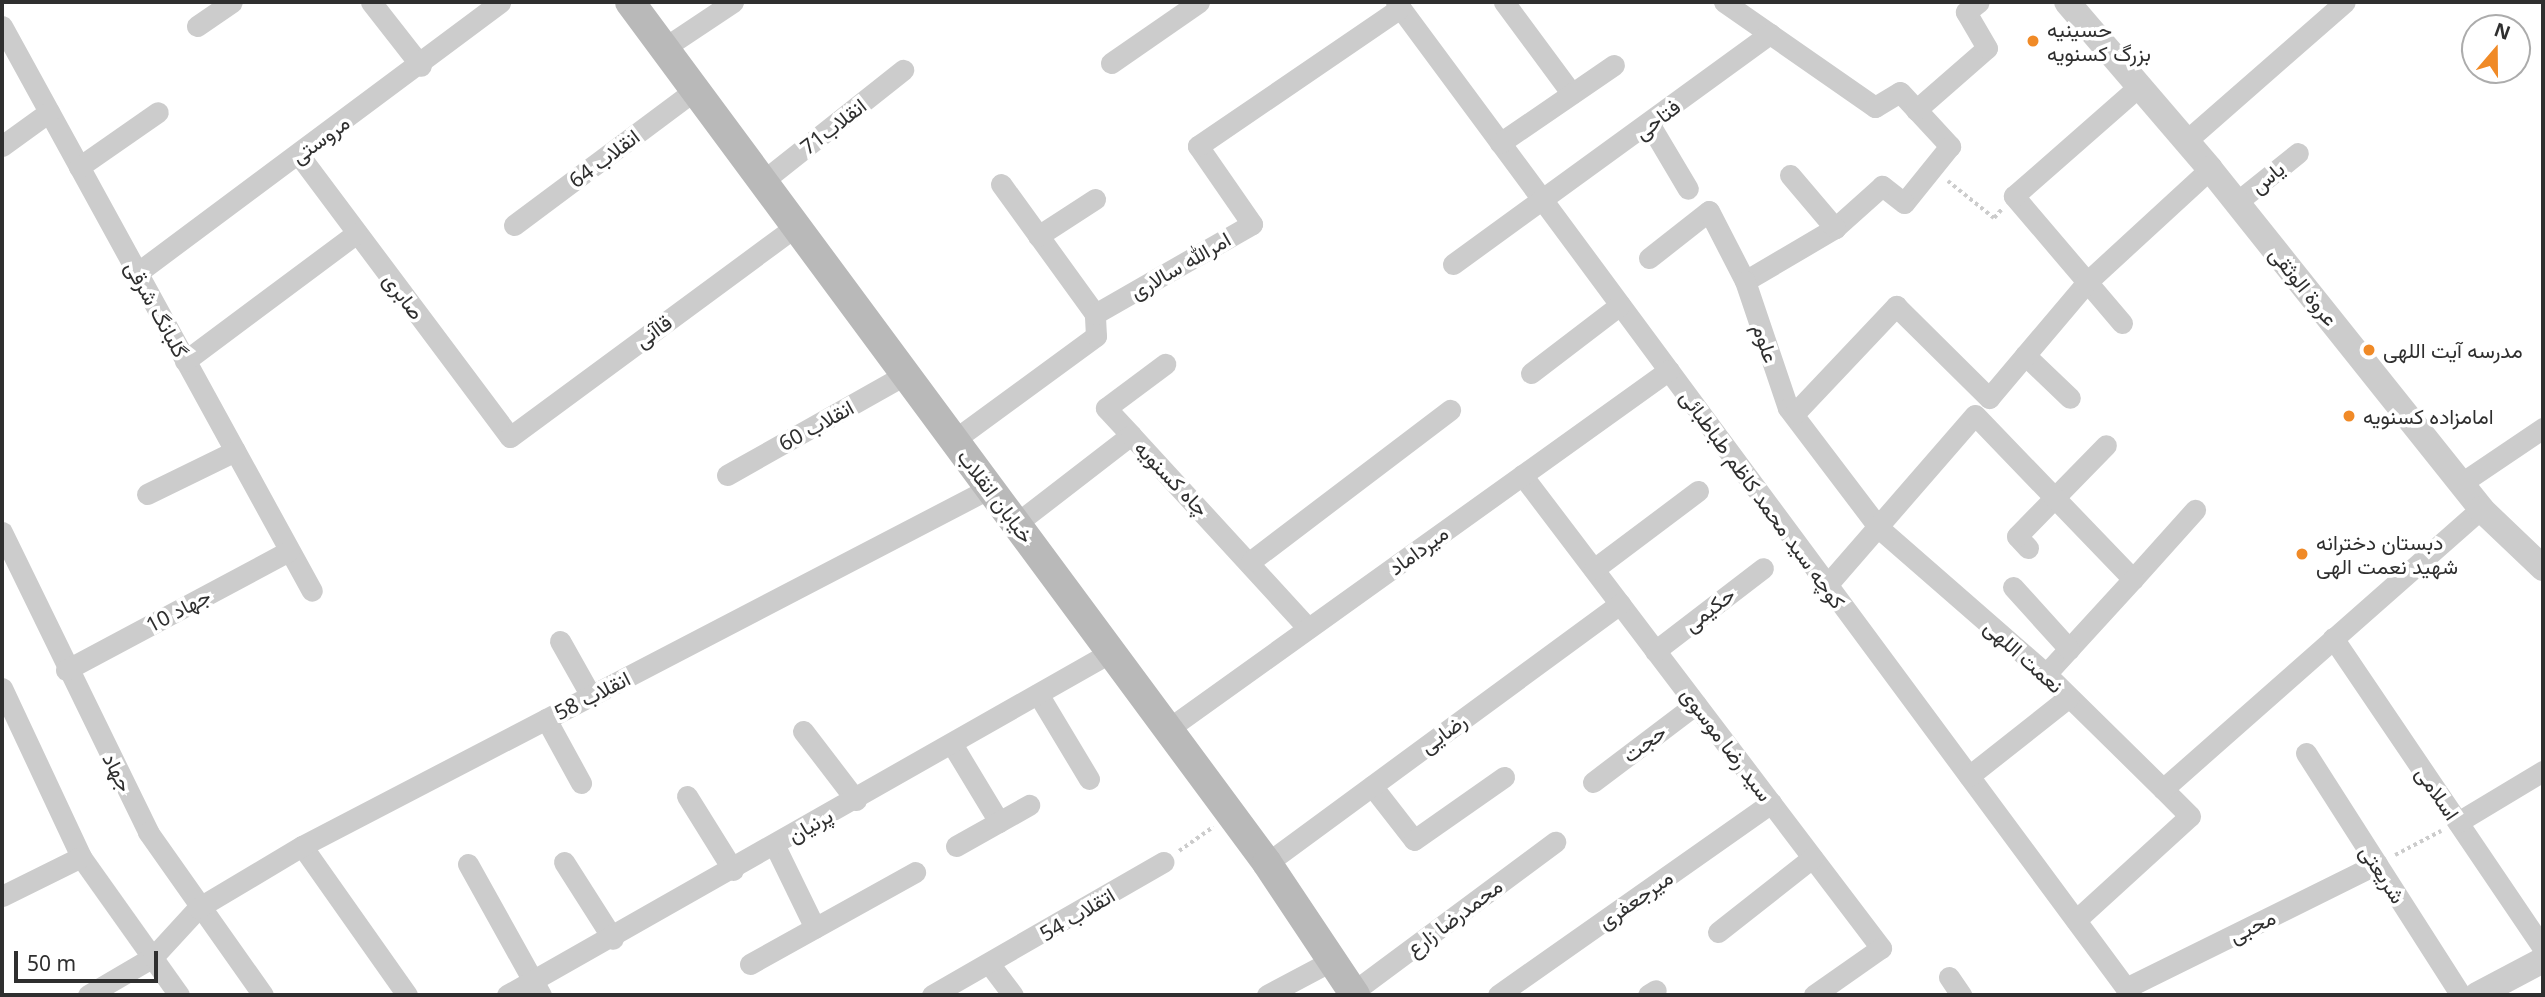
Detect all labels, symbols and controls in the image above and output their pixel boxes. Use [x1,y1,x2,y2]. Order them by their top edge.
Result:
north arrow [2461,14,2531,84]
place label: حسینیه بزرگ کسنویه [2047,16,2151,66]
text: N [2491,16,2514,46]
marker: حسینیه بزرگ کسنویه [2025,33,2041,49]
street label: انقلاب71 [795,93,871,159]
street label: فتاحی [1629,94,1685,144]
street label: مروستی [286,109,354,169]
street label: انقلاب 64 [564,123,644,193]
street label: یاس [2245,156,2289,198]
street label: امرالله سالاری [1125,226,1235,304]
street label: عروة الوثقی [2264,241,2344,331]
street label: گلبانگ شرقی [120,256,194,362]
street label: صابری [378,268,430,324]
street label: قاآنی [630,309,676,353]
street label: علوم [1748,320,1784,366]
place label: مدرسه آیت اللهی [2383,337,2523,363]
marker: مدرسه آیت اللهی [2361,342,2377,358]
street label: کوچه سید محمد کاظم طباطبائی [1675,385,1851,613]
street label: انقلاب 60 [774,394,858,456]
place label: امامزاده کسنویه [2363,403,2493,429]
marker: امامزاده کسنویه [2341,408,2357,424]
street label: چاه کسنویه [1130,435,1214,521]
street label: خیابان انقلاب [953,444,1039,548]
street label: میرداماد [1383,520,1453,580]
place label: دبستان دخترانه شهید نعمت الهی [2316,529,2458,579]
marker: دبستان دخترانه شهید نعمت الهی [2294,546,2310,562]
street label: حکیمی [1678,581,1740,637]
street label: جهاد 10 [141,583,215,637]
street label: نعمت اللهی [1979,614,2069,698]
street label: انقلاب 58 [550,665,634,725]
street label: سید رضا موسوی [1676,682,1778,806]
street label: رضایی [1415,708,1471,758]
street label: حجت [1617,719,1671,767]
street label: جهاد [98,748,138,796]
street label: اسلامی [2411,761,2465,825]
street label: پرنیان [783,802,837,848]
street label: شریعتی [2355,840,2411,908]
street label: میرجعفری [1593,864,1677,934]
street label: محمدرضا زارع [1401,873,1507,961]
street label: اتقلاب 54 [1035,882,1119,946]
street label: محبی [2225,904,2279,948]
scale bar [18,937,161,981]
text: 50 m [27,949,76,977]

